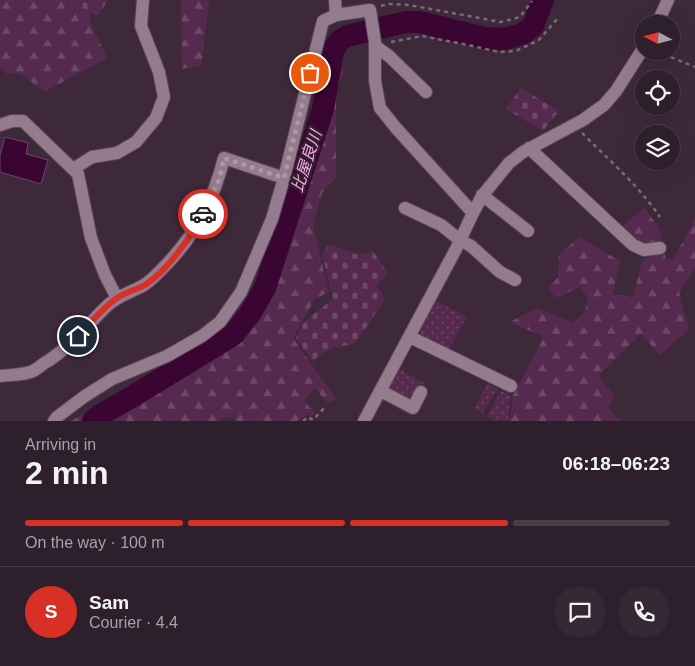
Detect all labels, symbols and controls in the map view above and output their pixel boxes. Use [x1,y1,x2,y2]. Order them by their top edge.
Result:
north arrow [635,15,680,60]
map controls [635,15,680,170]
pin [289,52,331,94]
icon: bag [296,59,324,87]
button: locate [635,70,680,115]
button: layers [635,125,680,170]
water label: 比屋良川 [289,126,325,194]
courier [178,189,228,239]
icon: car [189,200,217,228]
pin [57,315,99,357]
icon: home [64,322,92,350]
text: Arriving in [25,436,96,453]
text: 06:18–06:23 [562,453,670,474]
text: 2 min [25,455,109,491]
text: On the way · 100 m [25,534,165,551]
button: chat [554,586,606,638]
button: phone [618,586,670,638]
text: Sam [89,592,129,613]
text: S [45,601,57,622]
text: Courier · 4.4 [89,614,178,631]

